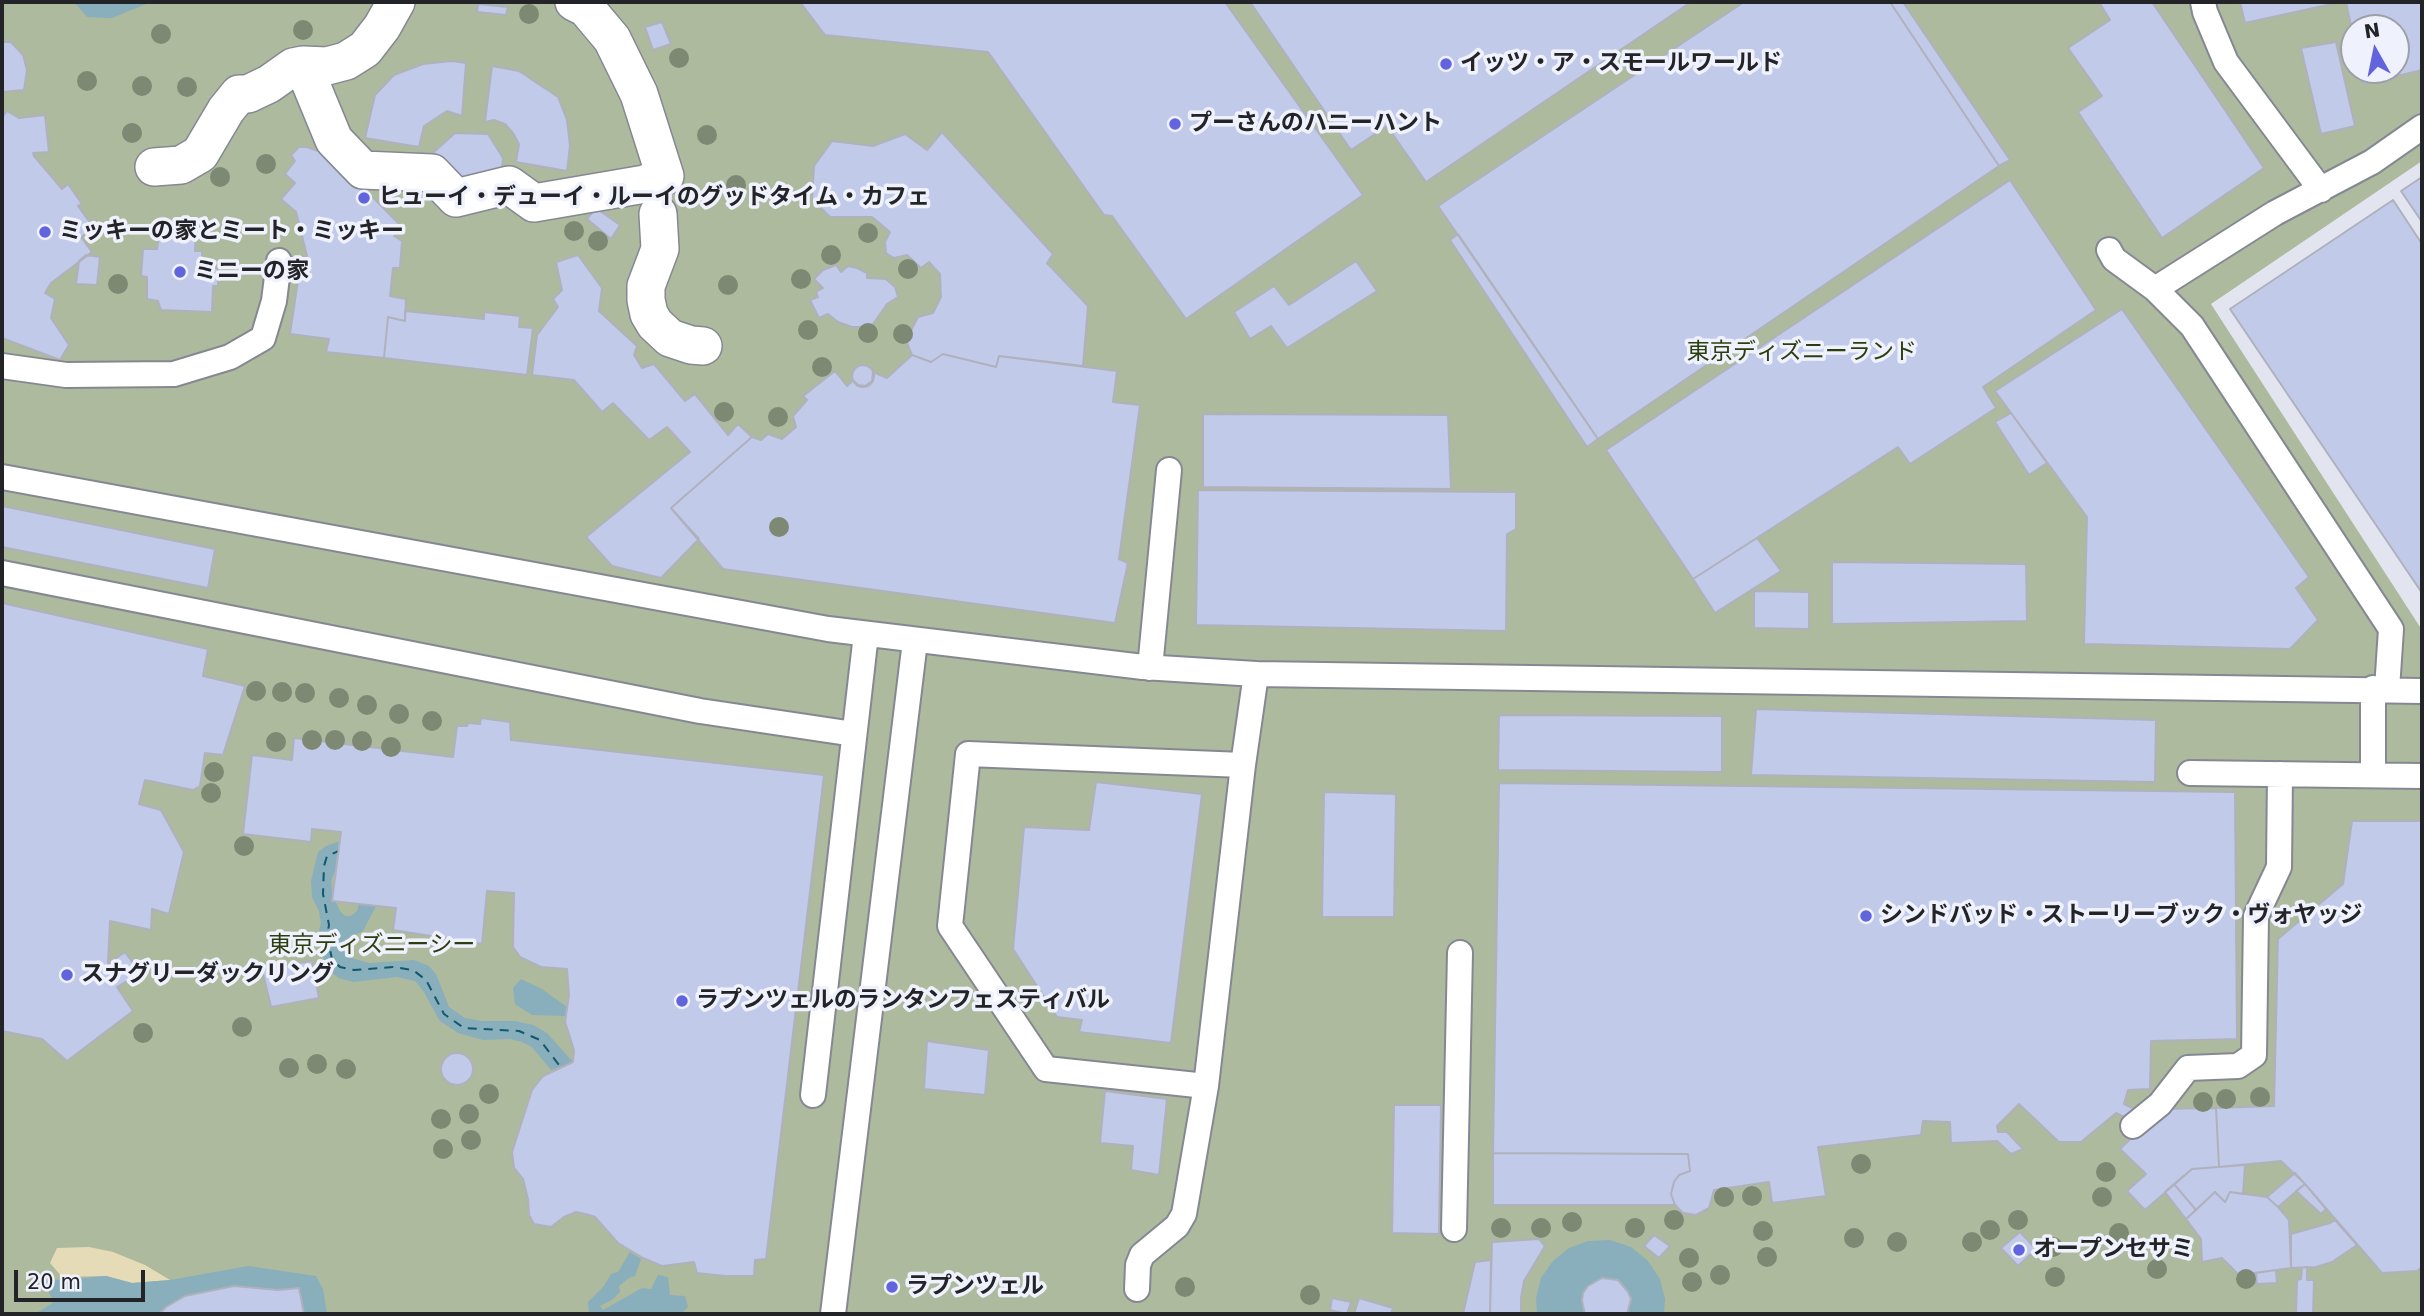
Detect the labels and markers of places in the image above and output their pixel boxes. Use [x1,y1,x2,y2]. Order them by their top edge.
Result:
place label: イッツ・ア・スモールワールド [1460,50,1782,78]
marker: イッツ・ア・スモールワールド [1438,56,1454,72]
place label: プーさんのハニーハント [1189,110,1442,138]
marker: プーさんのハニーハント [1167,116,1183,132]
place label: ヒューイ・デューイ・ルーイのグッドタイム・カフェ [378,184,930,212]
marker: ヒューイ・デューイ・ルーイのグッドタイム・カフェ [356,190,372,206]
place label: ミッキーの家とミート・ミッキー [59,218,404,246]
marker: ミッキーの家とミート・ミッキー [37,224,53,240]
place label: ミニーの家 [194,258,309,286]
marker: ミニーの家 [172,264,188,280]
place label: シンドバッド・ストーリーブック・ヴォヤッジ [1880,902,2363,930]
marker: シンドバッド・ストーリーブック・ヴォヤッジ [1858,908,1874,924]
place label: スナグリーダックリング [81,961,334,989]
marker: スナグリーダックリング [59,967,75,983]
place label: ラプンツェルのランタンフェスティバル [696,987,1110,1015]
marker: ラプンツェルのランタンフェスティバル [674,993,690,1009]
place label: オープンセサミ [2033,1236,2194,1264]
marker: オープンセサミ [2011,1242,2027,1258]
place label: ラプンツェル [906,1273,1044,1301]
marker: ラプンツェル [884,1279,900,1295]

